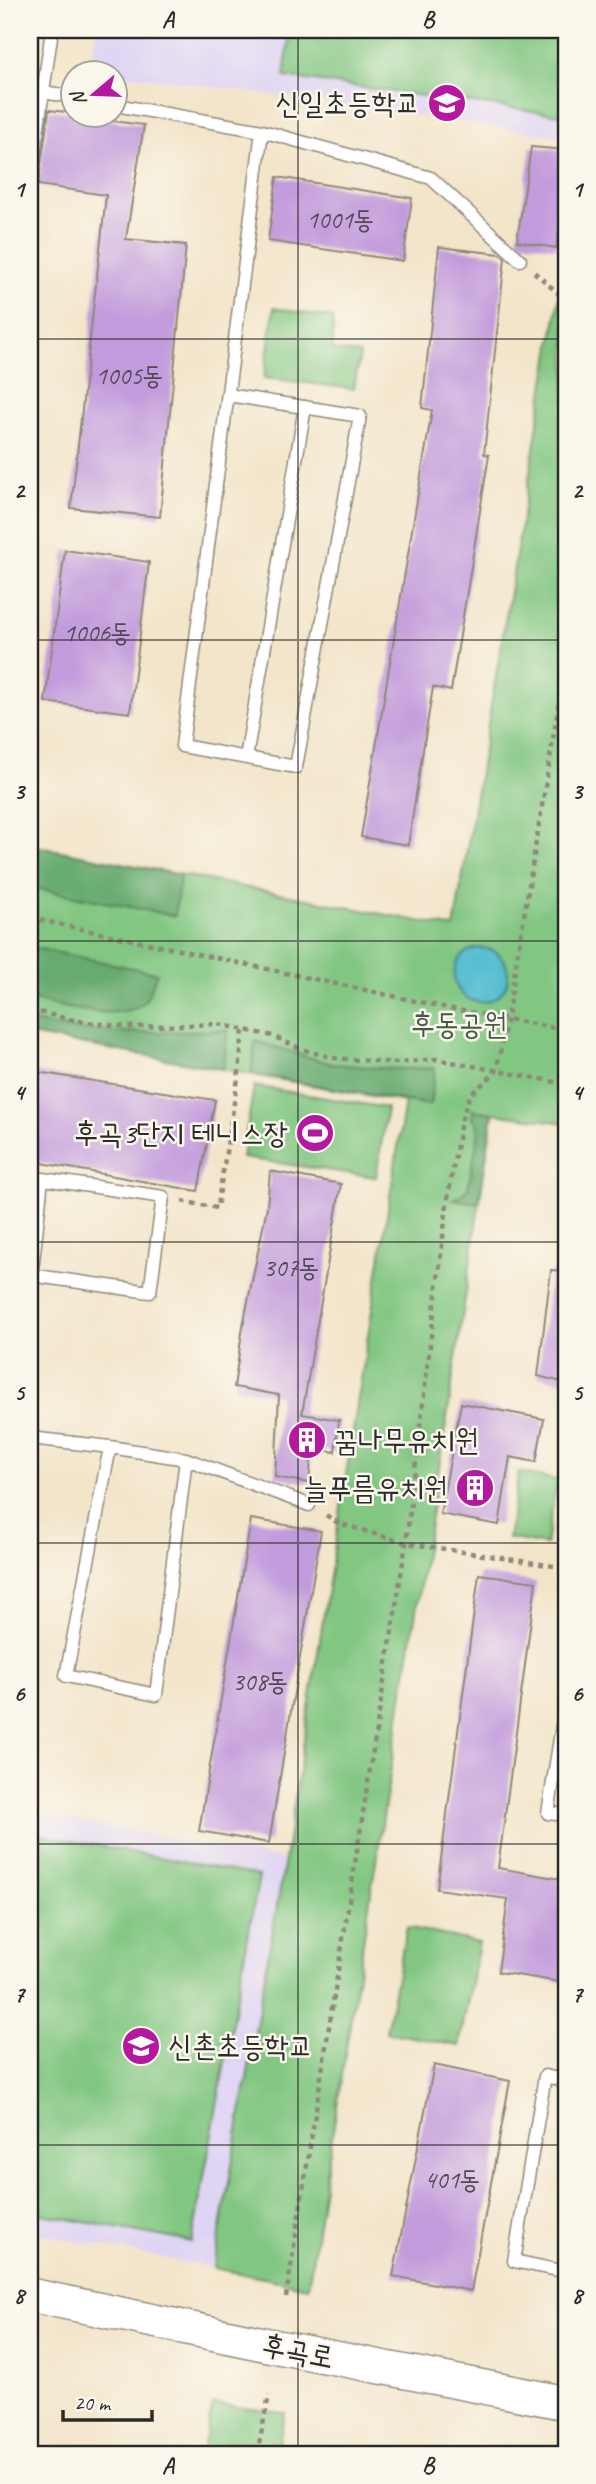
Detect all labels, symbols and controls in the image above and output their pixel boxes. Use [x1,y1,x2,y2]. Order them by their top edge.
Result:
text: A [162,5,176,34]
text: B [422,5,436,34]
north arrow [60,60,130,130]
school or university icon: 신일초등학교 [426,82,468,124]
place label: 신일초등학교 [275,84,420,122]
text: N [65,87,92,109]
text: 1 [14,175,27,204]
text: 1 [572,175,585,204]
house number: 1001동 [306,203,374,236]
house number: 1005동 [95,359,163,392]
text: 2 [14,476,27,505]
text: 2 [572,476,585,505]
house number: 1006동 [63,616,131,649]
text: 3 [14,777,27,806]
text: 3 [572,777,585,806]
park label: 후동공원 [411,1005,507,1043]
text: 4 [14,1078,27,1107]
text: 4 [572,1078,585,1107]
sports icon: 후곡3단지 테니스장 [294,1112,336,1154]
place label: 후곡3단지 테니스장 [74,1114,288,1152]
house number: 307동 [263,1251,319,1284]
text: 5 [14,1378,26,1407]
text: 5 [572,1378,584,1407]
building icon: 꿈나무유치원 [286,1419,328,1461]
place label: 꿈나무유치원 [334,1421,479,1459]
building icon: 늘푸름유치원 [454,1467,496,1509]
place label: 늘푸름유치원 [303,1469,448,1507]
house number: 308동 [232,1665,288,1698]
text: 6 [14,1679,27,1708]
text: 6 [572,1679,585,1708]
text: 7 [14,1980,27,2009]
text: 7 [572,1980,585,2009]
school or university icon: 신촌초등학교 [120,2025,162,2067]
place label: 신촌초등학교 [168,2027,313,2065]
house number: 401동 [424,2163,480,2196]
text: 8 [14,2281,27,2310]
text: 8 [572,2281,585,2310]
street label: 후곡로 [259,2325,337,2377]
scale bar [63,2379,152,2423]
text: 20 m [74,2390,112,2416]
text: A [162,2451,176,2480]
text: B [422,2451,436,2480]

